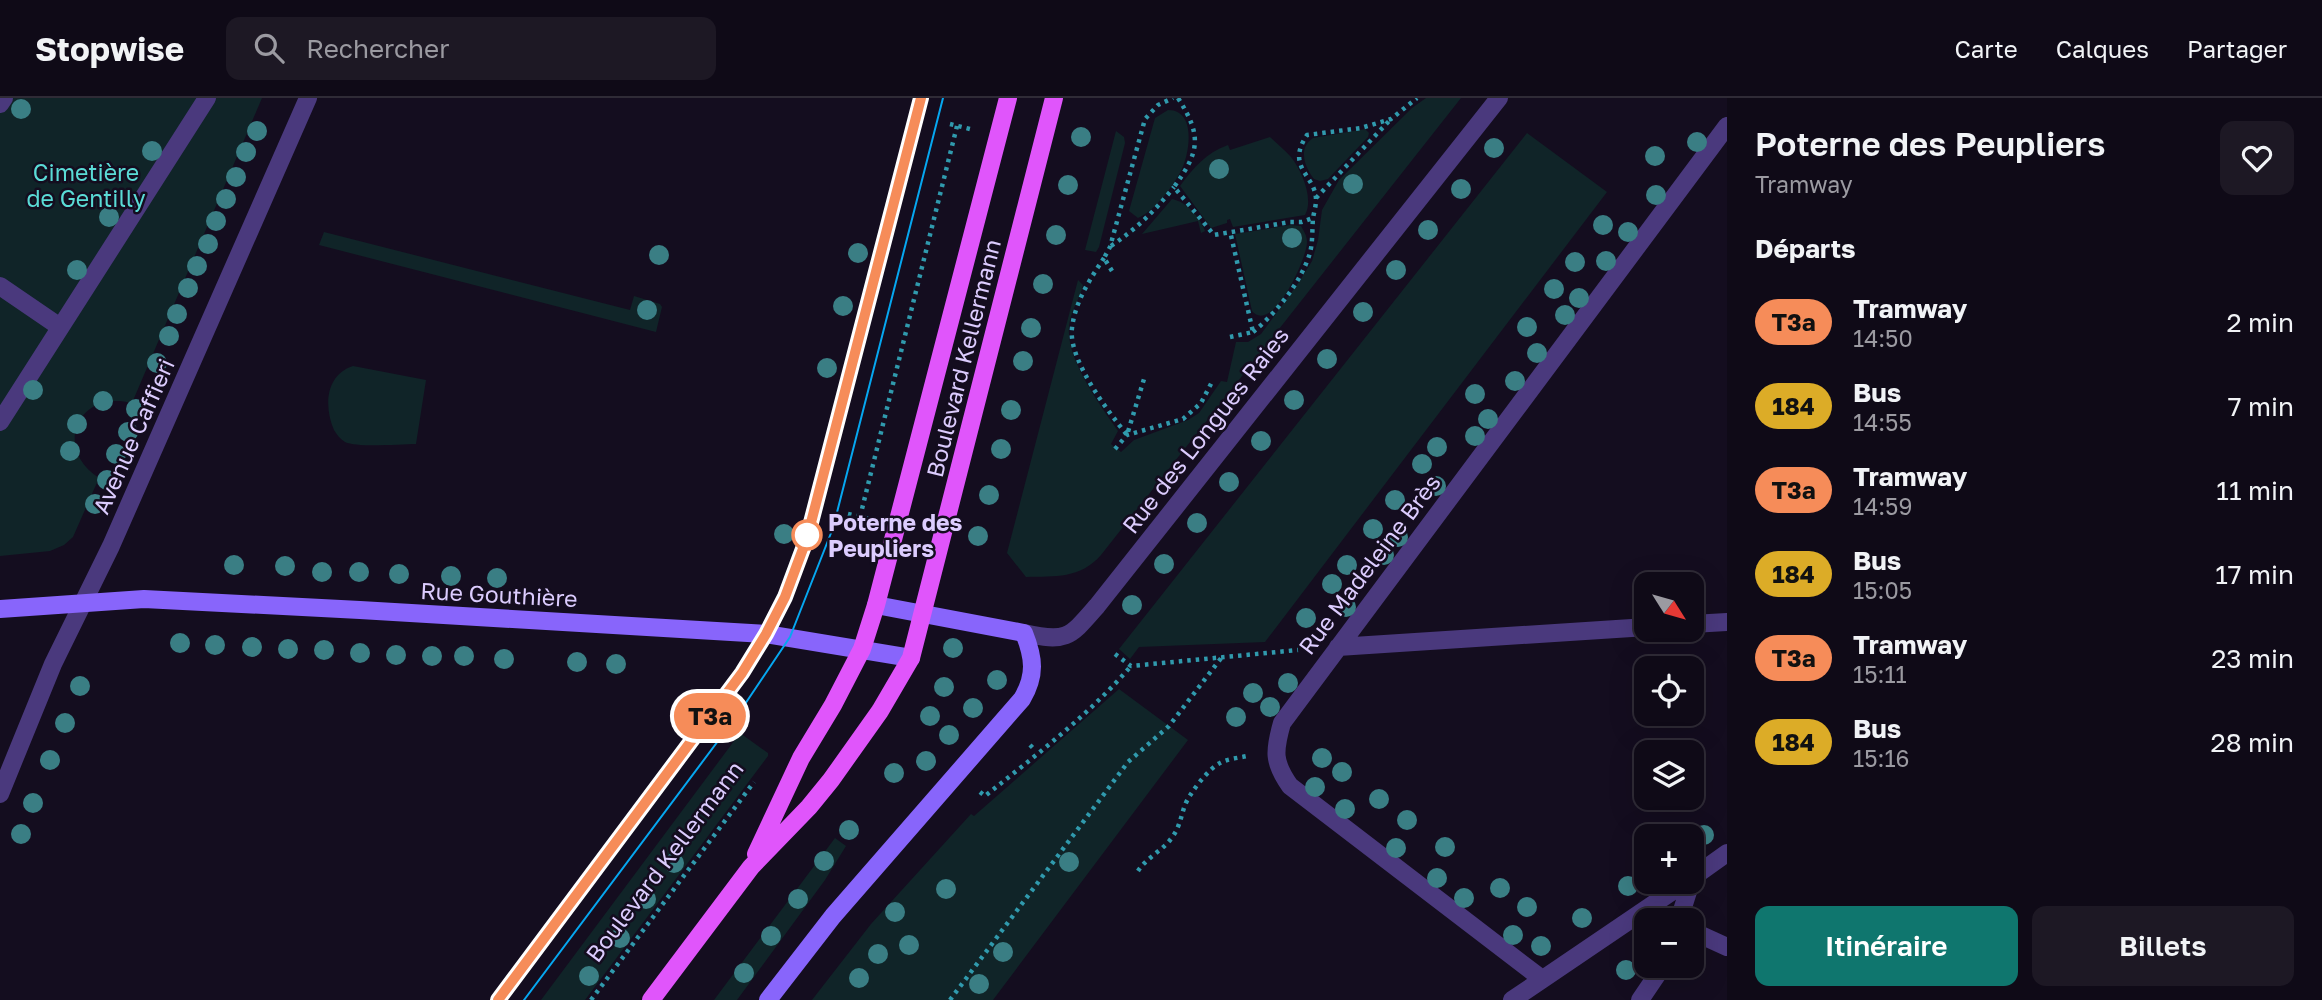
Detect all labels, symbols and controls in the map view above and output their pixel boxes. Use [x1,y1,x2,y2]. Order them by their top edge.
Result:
search box [226,17,716,80]
text: Stopwise [35,29,184,68]
icon: search [250,29,288,67]
text: Rechercher [306,33,449,64]
text: Carte [1954,34,2018,63]
text: Calques [2056,34,2149,63]
text: Partager [2187,34,2287,63]
button: heart [2220,121,2294,195]
text: Poterne des Peupliers [1755,124,2105,163]
park label: Cimetière de Gentilly [26,158,146,212]
text: Tramway [1755,170,1853,198]
text: Départs [1755,233,1856,264]
street label: Boulevard Kellermann [920,236,1006,480]
text: Tramway [1853,293,1967,324]
text: T3a [1771,307,1816,336]
text: 2 min [2226,307,2294,338]
street label: Rue des Longues Raies [1116,321,1294,539]
text: 14:50 [1853,324,1913,352]
street label: Avenue Caffieri [86,354,180,518]
text: Bus [1853,377,1901,408]
text: 184 [1772,391,1815,420]
text: 7 min [2228,391,2294,422]
text: 14:55 [1853,408,1912,436]
text: Tramway [1853,461,1967,492]
street label: Rue Madeleine Brès [1292,469,1446,659]
text: T3a [1771,475,1816,504]
text: 11 min [2216,475,2294,506]
text: 14:59 [1853,492,1912,520]
place label: Poterne des Peupliers [828,508,963,562]
marker: Poterne des Peupliers [792,520,822,550]
text: Bus [1853,545,1901,576]
text: 184 [1772,559,1815,588]
text: 17 min [2215,559,2294,590]
north arrow [1634,572,1704,642]
map controls [1634,572,1704,978]
street label: Rue Gouthière [420,576,578,612]
text: 15:05 [1853,576,1912,604]
text: Tramway [1853,629,1967,660]
text: T3a [1771,643,1816,672]
text: 23 min [2211,643,2294,674]
button: locate [1634,656,1704,726]
text: 15:11 [1853,660,1907,688]
line badge: T3a [670,693,750,739]
text: T3a [688,701,732,730]
text: Bus [1853,713,1901,744]
text: 184 [1772,727,1815,756]
text: 28 min [2211,727,2294,758]
button: layers [1634,740,1704,810]
text: 15:16 [1853,744,1909,772]
street label: Boulevard Kellermann [579,755,749,967]
button: + [1634,824,1704,894]
button: Itinéraire [1755,906,2018,986]
button: Billets [2032,906,2294,986]
button: − [1634,908,1704,978]

